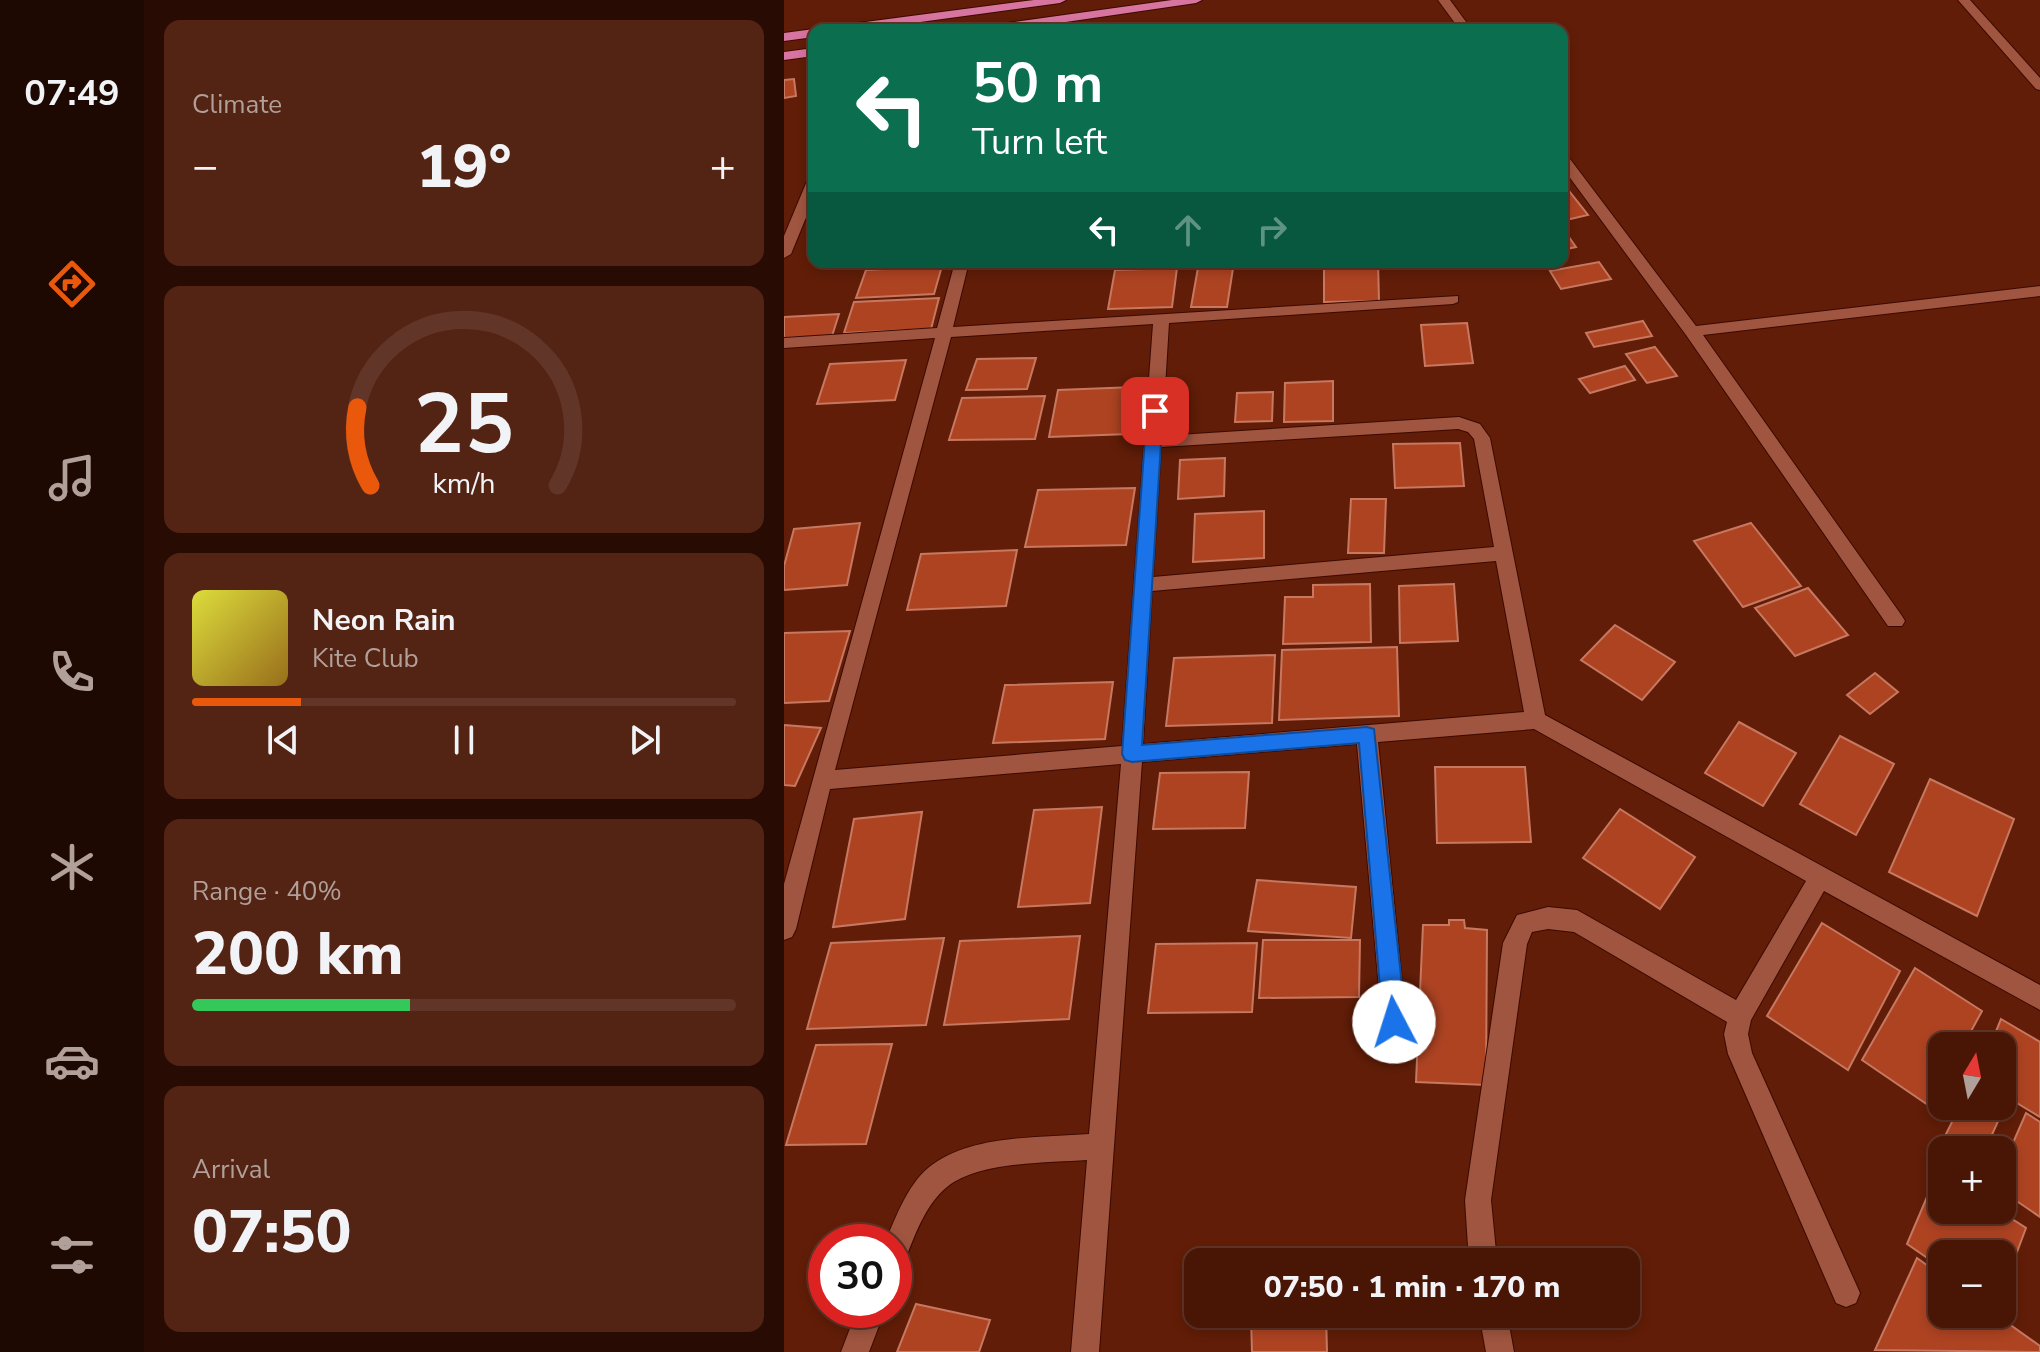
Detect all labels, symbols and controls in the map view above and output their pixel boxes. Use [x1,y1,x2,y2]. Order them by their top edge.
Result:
text: 50 m [972,45,1103,122]
icon: left [840,56,944,160]
text: 07:49 [24,69,120,118]
text: Climate [192,87,282,122]
text: Turn left [972,118,1107,167]
text: 19° [416,126,512,208]
text: − [192,137,218,197]
text: + [710,137,736,197]
icon: left [1082,208,1126,252]
icon: ahead [1166,208,1210,252]
icon: right [1250,208,1294,252]
icon: directions [44,256,100,312]
text: 25 [414,367,514,480]
pin [1121,377,1189,445]
icon: arrive [1133,389,1177,433]
icon: music [44,450,100,506]
text: km/h [433,464,495,503]
text: Neon Rain [312,600,456,641]
text: Kite Club [312,641,419,676]
icon: phone [44,644,100,700]
icon: previous [261,718,305,762]
icon: pause [442,718,486,762]
icon: next [623,718,667,762]
icon: climate [44,839,100,895]
text: Range · 40% [192,874,342,909]
text: 200 km [192,913,404,995]
position arrow [1352,980,1436,1064]
north arrow [1928,1032,2016,1120]
map controls [1928,1032,2016,1328]
icon: car [44,1033,100,1089]
button: + [1928,1136,2016,1224]
text: Arrival [192,1152,270,1187]
text: 07:50 [192,1191,352,1273]
speed limit sign: 30 [808,1224,912,1328]
icon: filters [44,1227,100,1283]
button: − [1928,1240,2016,1328]
text: 07:50 · 1 min · 170 m [1264,1267,1560,1308]

